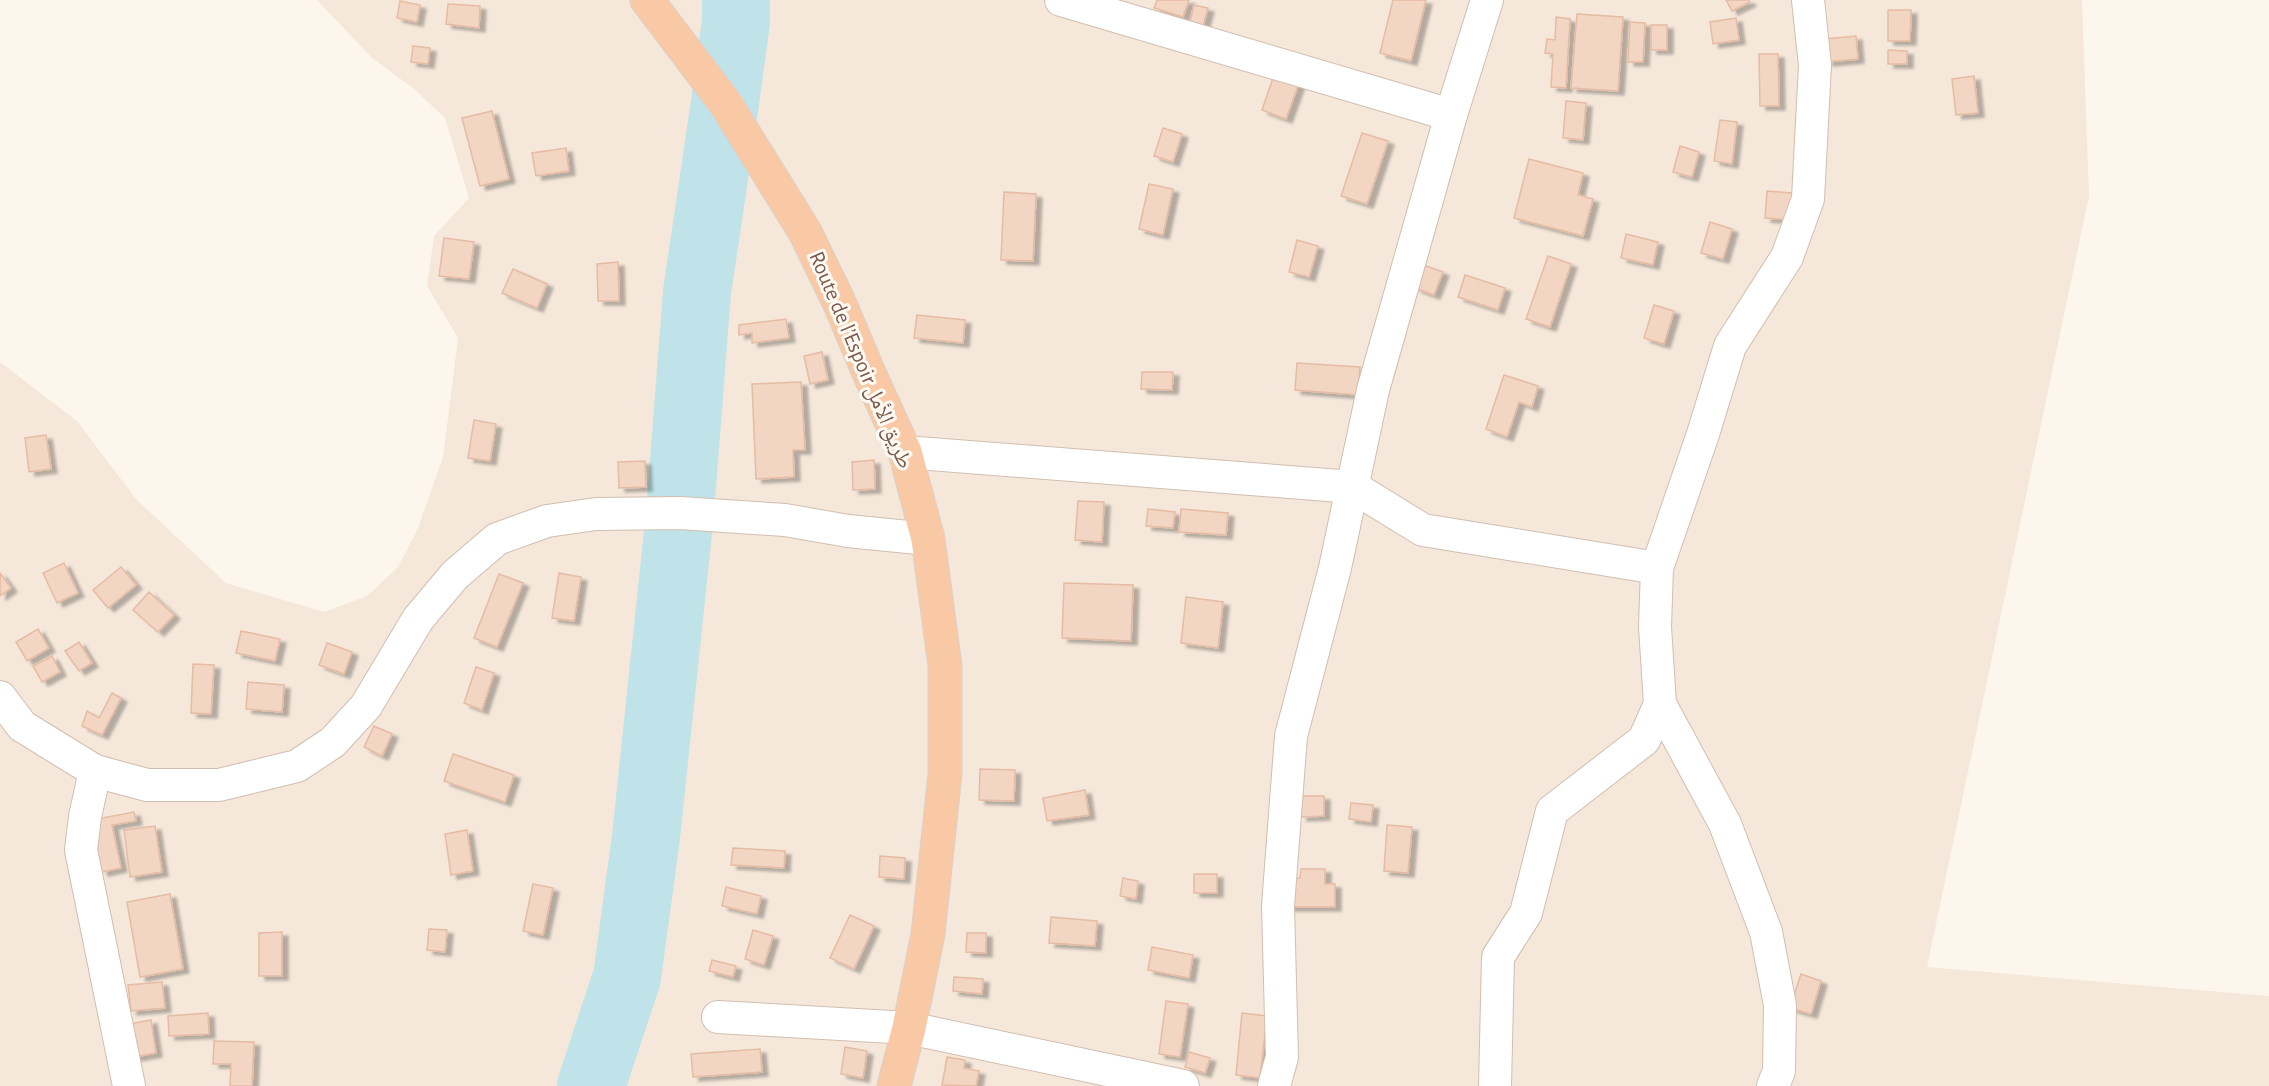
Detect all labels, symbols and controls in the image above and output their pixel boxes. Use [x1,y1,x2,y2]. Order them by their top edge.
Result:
street label: Route de l’Espoir طريق الأمل [803,248,917,472]

